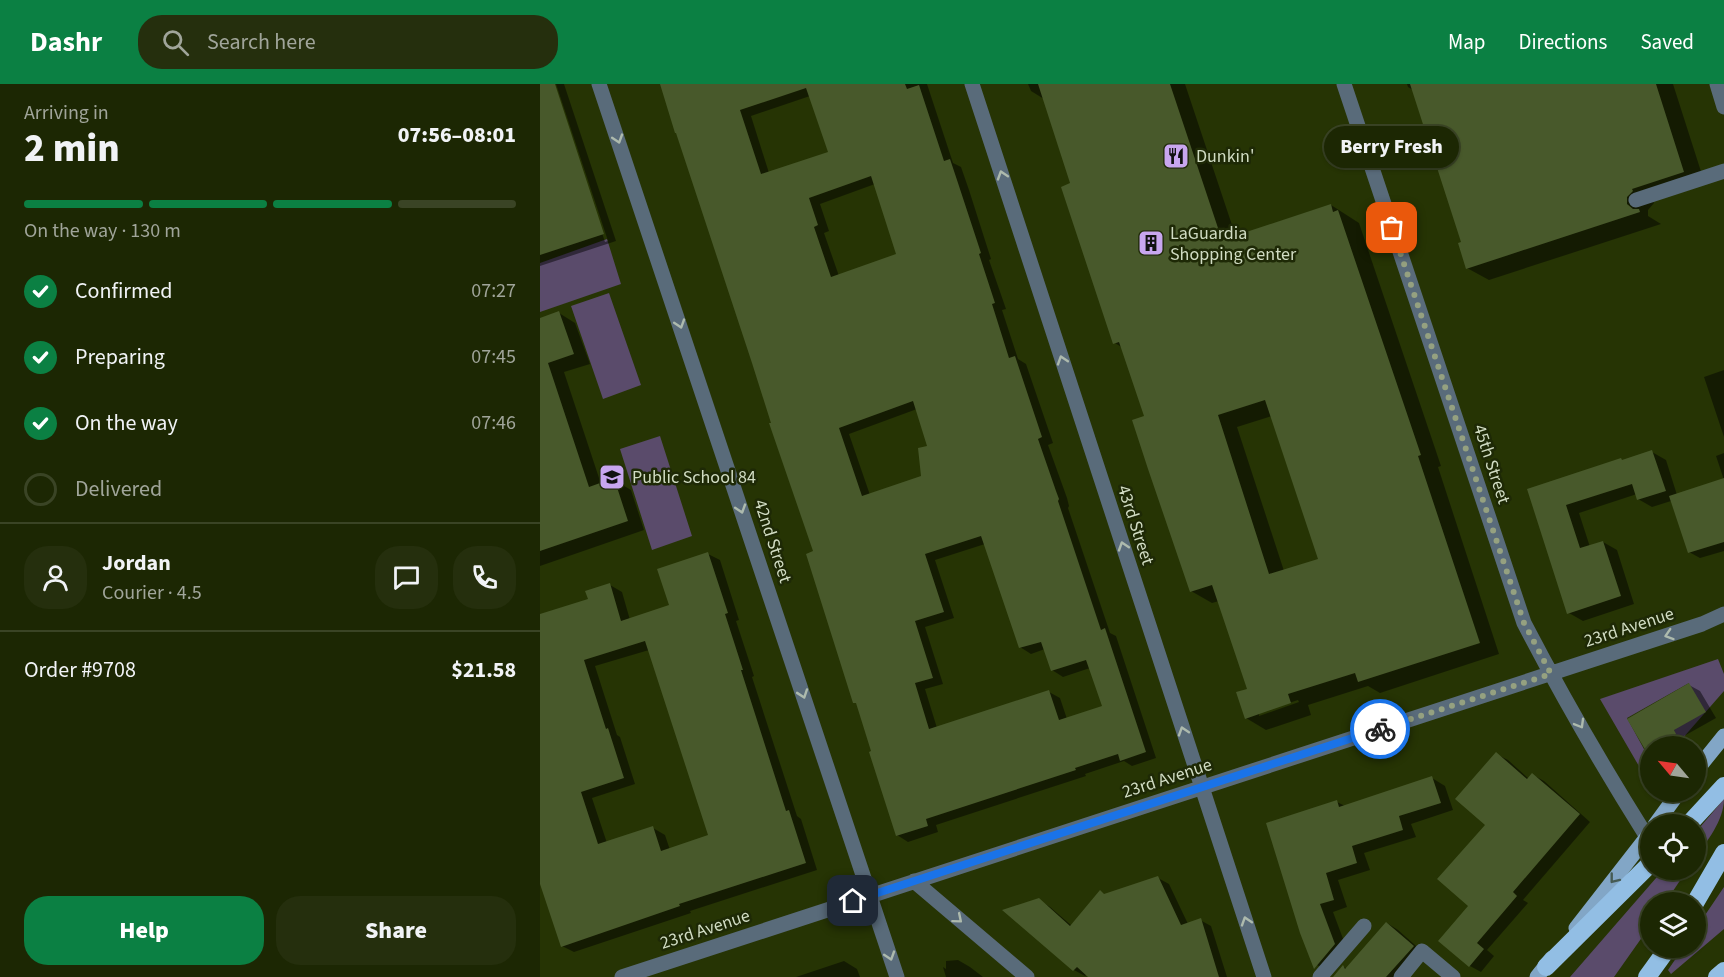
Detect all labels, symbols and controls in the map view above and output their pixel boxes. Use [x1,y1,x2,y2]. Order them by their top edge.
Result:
search box [138,15,558,69]
text: Dashr [30,22,102,62]
icon: search [159,26,192,59]
text: Search here [207,26,316,58]
text: Map [1448,27,1486,57]
text: Directions [1519,27,1607,57]
text: Saved [1640,27,1694,57]
text: Arriving in [24,99,109,127]
text: 07:56–08:01 [398,119,516,151]
text: 2 min [24,121,120,177]
callout: Berry Fresh [1324,126,1460,168]
text: Berry Fresh [1340,133,1443,161]
one-way arrow [610,134,623,144]
restaurant icon: Dunkin' [1161,141,1191,171]
place label: Dunkin' [1196,144,1254,169]
one-way arrow [997,170,1009,181]
pin [1366,202,1417,253]
icon: bag [1375,211,1408,244]
text: On the way · 130 m [24,217,181,245]
place label: LaGuardia Shopping Center [1170,221,1297,267]
building icon: LaGuardia Shopping Center [1136,228,1166,258]
icon: check [24,275,57,308]
text: Confirmed [75,275,172,307]
text: 07:27 [471,277,516,305]
one-way arrow [672,318,685,329]
icon: check [24,341,57,374]
text: Preparing [75,341,165,373]
text: 07:45 [471,343,516,371]
one-way arrow [1057,355,1069,366]
icon: check [24,407,57,440]
text: On the way [75,407,178,439]
text: 07:46 [471,409,516,437]
street label: 45th Street [1467,421,1516,507]
school or university icon: Public School 84 [597,462,627,492]
place label: Public School 84 [632,465,756,490]
text: Delivered [75,473,162,505]
street label: 43rd Street [1111,482,1160,568]
street label: 42nd Street [747,496,798,586]
one-way arrow [734,503,747,514]
one-way arrow [1117,541,1130,552]
button: person [24,546,87,609]
button: chat [375,546,438,609]
button: phone [453,546,516,609]
text: Jordan [102,547,171,579]
text: Courier · 4.5 [102,579,202,607]
street label: 23rd Avenue [1581,601,1677,654]
one-way arrow [1664,628,1675,640]
text: Order #9708 [24,654,136,686]
text: $21.58 [451,654,516,686]
one-way arrow [796,688,809,699]
courier [1350,699,1410,759]
icon: bike [1364,713,1397,746]
one-way arrow [1573,718,1584,729]
one-way arrow [1178,726,1190,737]
north arrow [1640,736,1706,802]
map controls [1640,736,1706,958]
street label: 23rd Avenue [1119,752,1215,805]
button: locate [1640,814,1706,880]
one-way arrow [1611,872,1622,883]
pin [827,875,878,926]
icon: home [836,884,869,917]
button: layers [1640,892,1706,958]
button: Help [24,896,264,965]
button: Share [276,896,516,965]
street label: 23rd Avenue [657,903,753,956]
one-way arrow [951,912,962,923]
one-way arrow [1240,917,1253,927]
one-way arrow [883,950,895,961]

